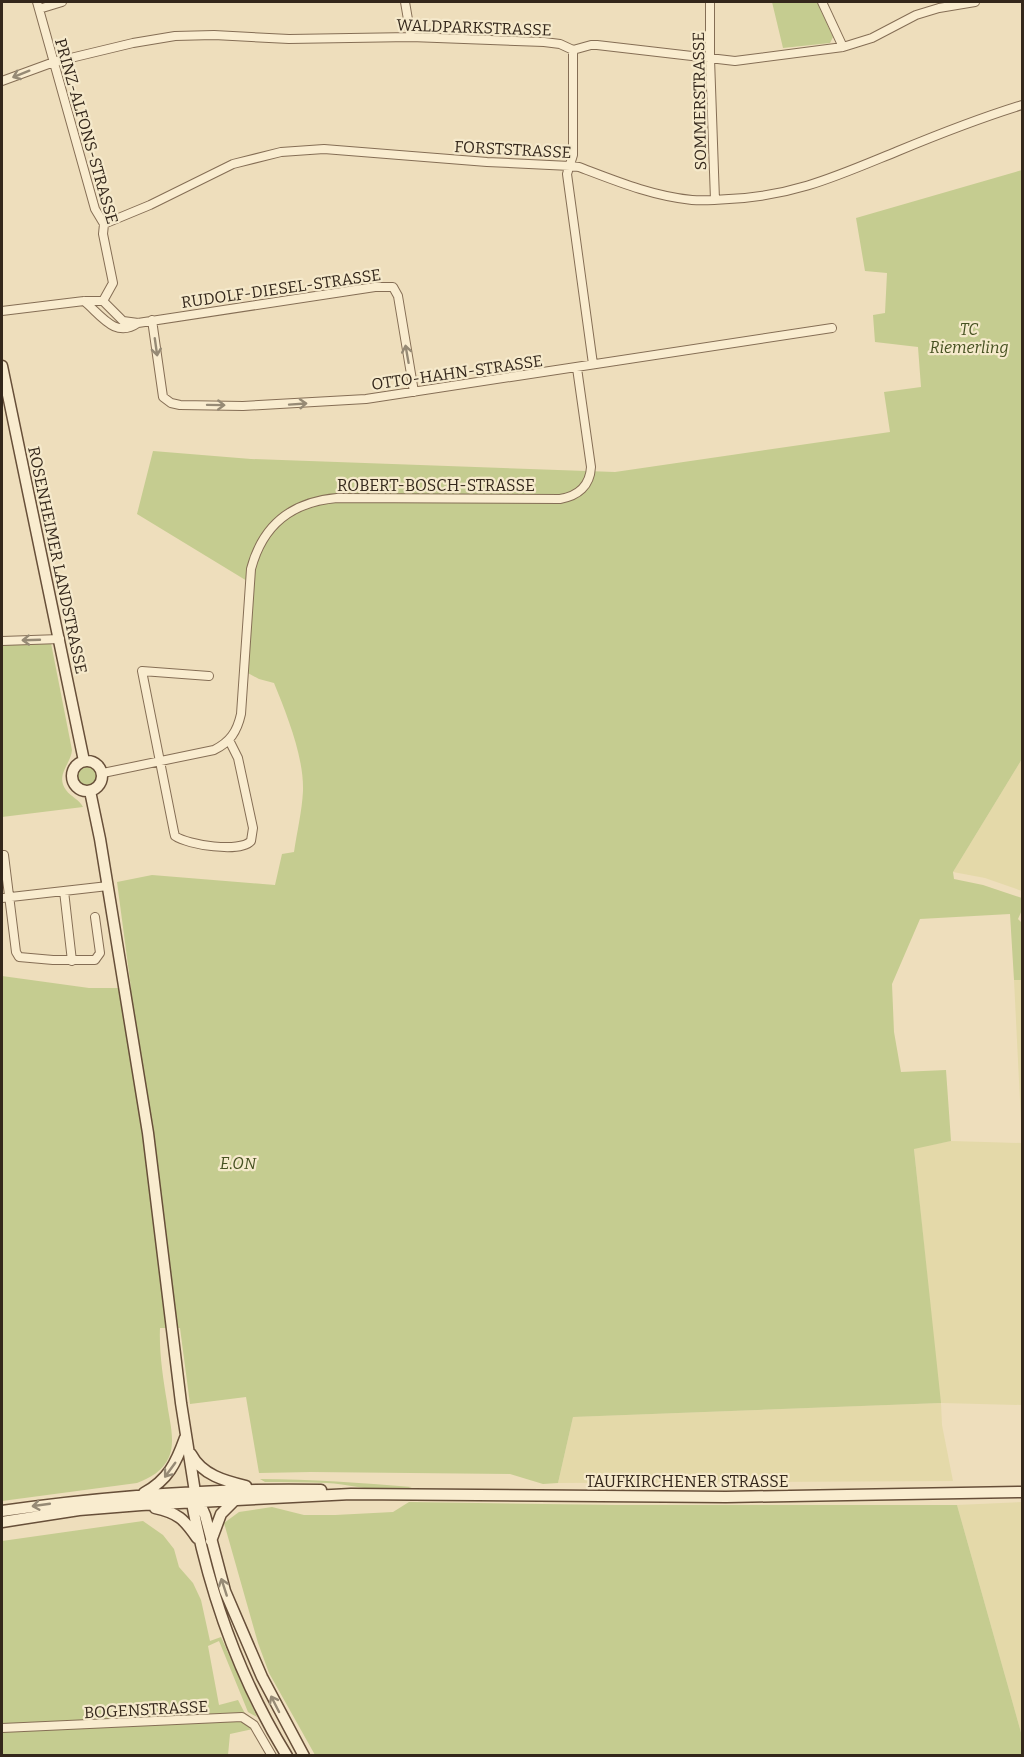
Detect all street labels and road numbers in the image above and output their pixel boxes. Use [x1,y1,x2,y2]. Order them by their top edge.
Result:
street label: WALDPARKSTRASSE [396,15,552,40]
street label: SOMMERSTRASSE [689,31,710,171]
street label: PRINZ-ALFONS-STRASSE [51,36,122,226]
street label: FORSTSTRASSE [454,137,572,162]
street label: RUDOLF-DIESEL-STRASSE [180,265,382,312]
street label: OTTO-HAHN-STRASSE [370,351,544,394]
street label: ROSENHEIMER LANDSTRASSE [24,445,91,676]
street label: ROBERT-BOSCH-STRASSE [337,476,535,495]
street label: TAUFKIRCHENER STRASSE [585,1472,789,1491]
street label: BOGENSTRASSE [83,1697,209,1722]

